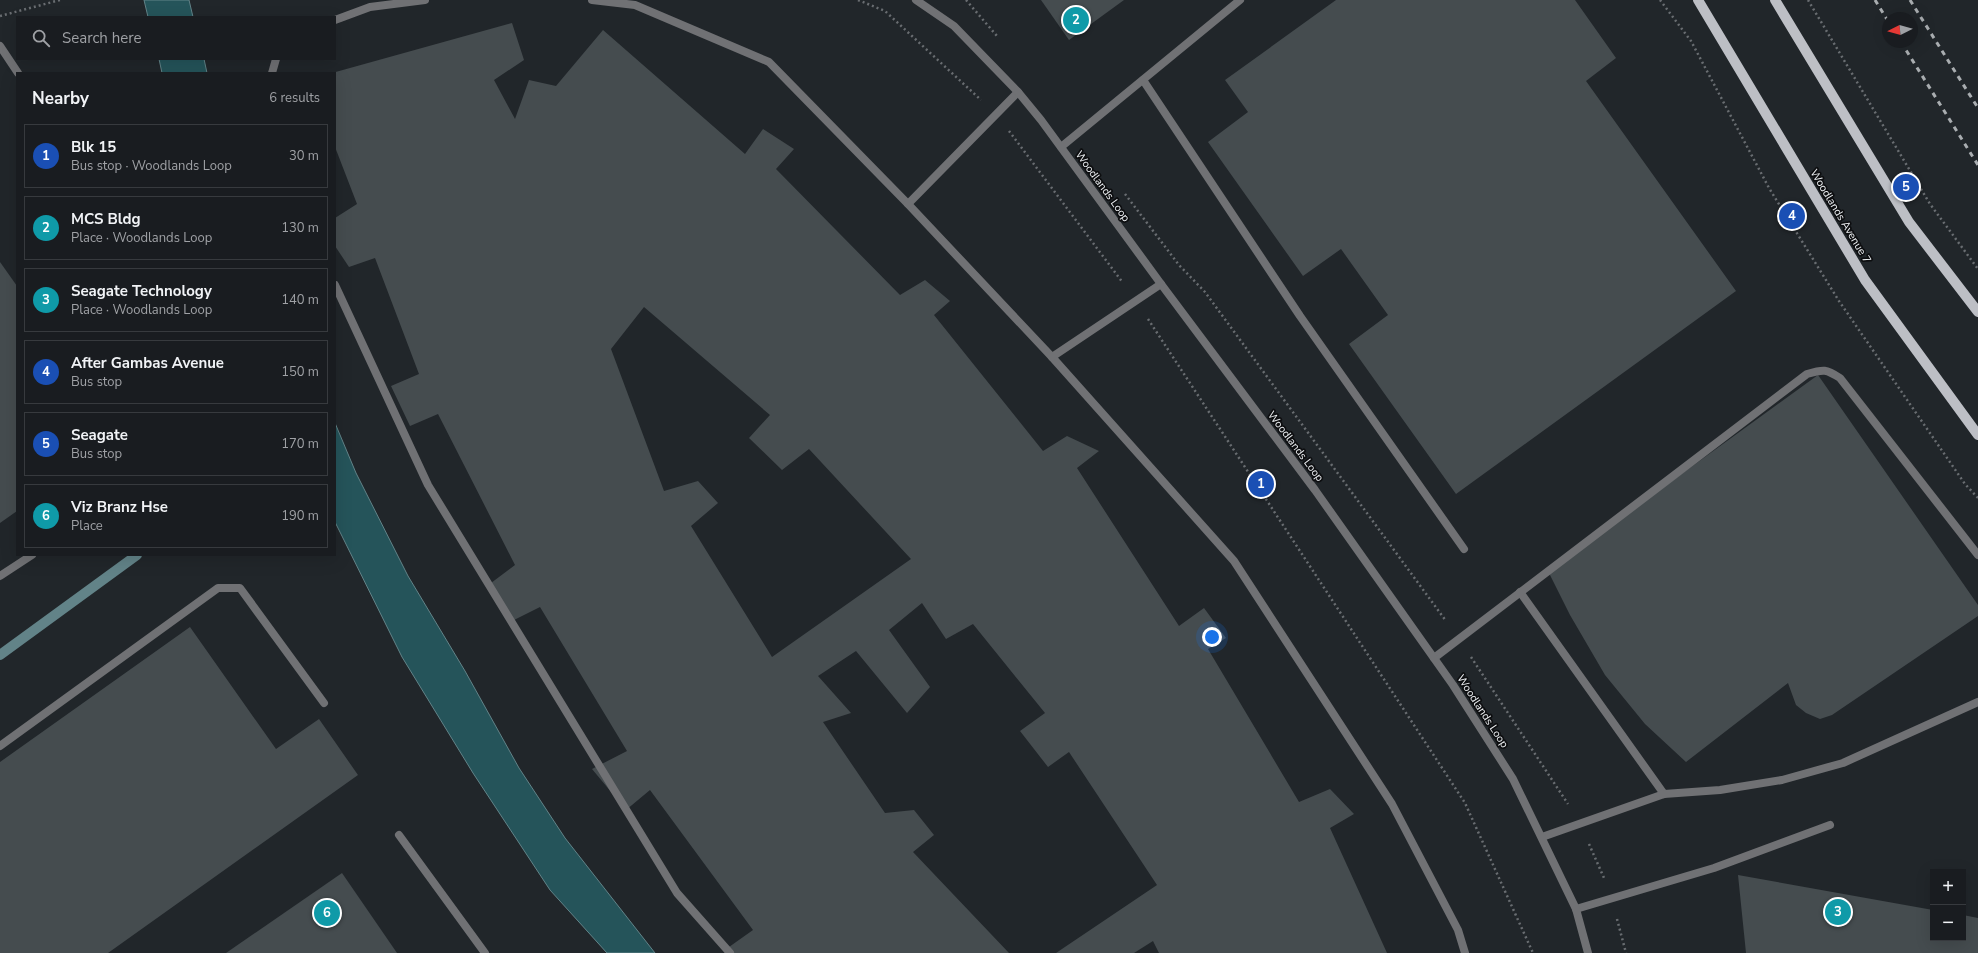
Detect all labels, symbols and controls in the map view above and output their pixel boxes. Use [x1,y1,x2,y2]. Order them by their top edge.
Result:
pin: 2 [1063,5,1089,35]
north arrow [1882,12,1918,48]
search box [16,16,336,60]
icon: search [30,27,52,49]
text: Search here [62,28,142,48]
text: Nearby [32,87,89,110]
text: 6 results [269,89,320,107]
text: Blk 15 [71,137,116,157]
text: 1 [42,147,50,165]
text: 30 m [289,147,319,165]
street label: Woodlands Loop [1072,148,1134,225]
text: Bus stop · Woodlands Loop [71,157,232,175]
street label: Woodlands Avenue 7 [1807,167,1875,266]
pin: 5 [1893,172,1919,202]
pin: 4 [1779,201,1805,231]
text: MCS Bldg [71,209,141,229]
text: 2 [42,219,50,237]
text: 130 m [281,219,319,237]
text: Place · Woodlands Loop [71,229,212,247]
text: Seagate Technology [71,281,212,301]
text: 3 [42,291,50,309]
text: 140 m [281,291,319,309]
text: Place · Woodlands Loop [71,301,212,319]
text: After Gambas Avenue [71,353,224,373]
text: 4 [42,363,50,381]
text: 150 m [281,363,319,381]
text: Bus stop [71,373,122,391]
street label: Woodlands Loop [1264,408,1327,485]
text: Seagate [71,425,128,445]
text: 5 [42,435,50,453]
text: 170 m [281,435,319,453]
text: Bus stop [71,445,122,463]
pin: 1 [1248,469,1274,499]
text: Viz Branz Hse [71,497,168,517]
text: 6 [42,507,50,525]
text: 190 m [281,507,319,525]
text: Place [71,517,103,535]
your location [1202,627,1222,647]
street label: Woodlands Loop [1453,672,1512,751]
map controls [1930,869,1966,941]
button: + [1930,869,1966,905]
pin: 3 [1825,897,1851,927]
pin: 6 [314,898,340,928]
button: − [1930,905,1966,941]

